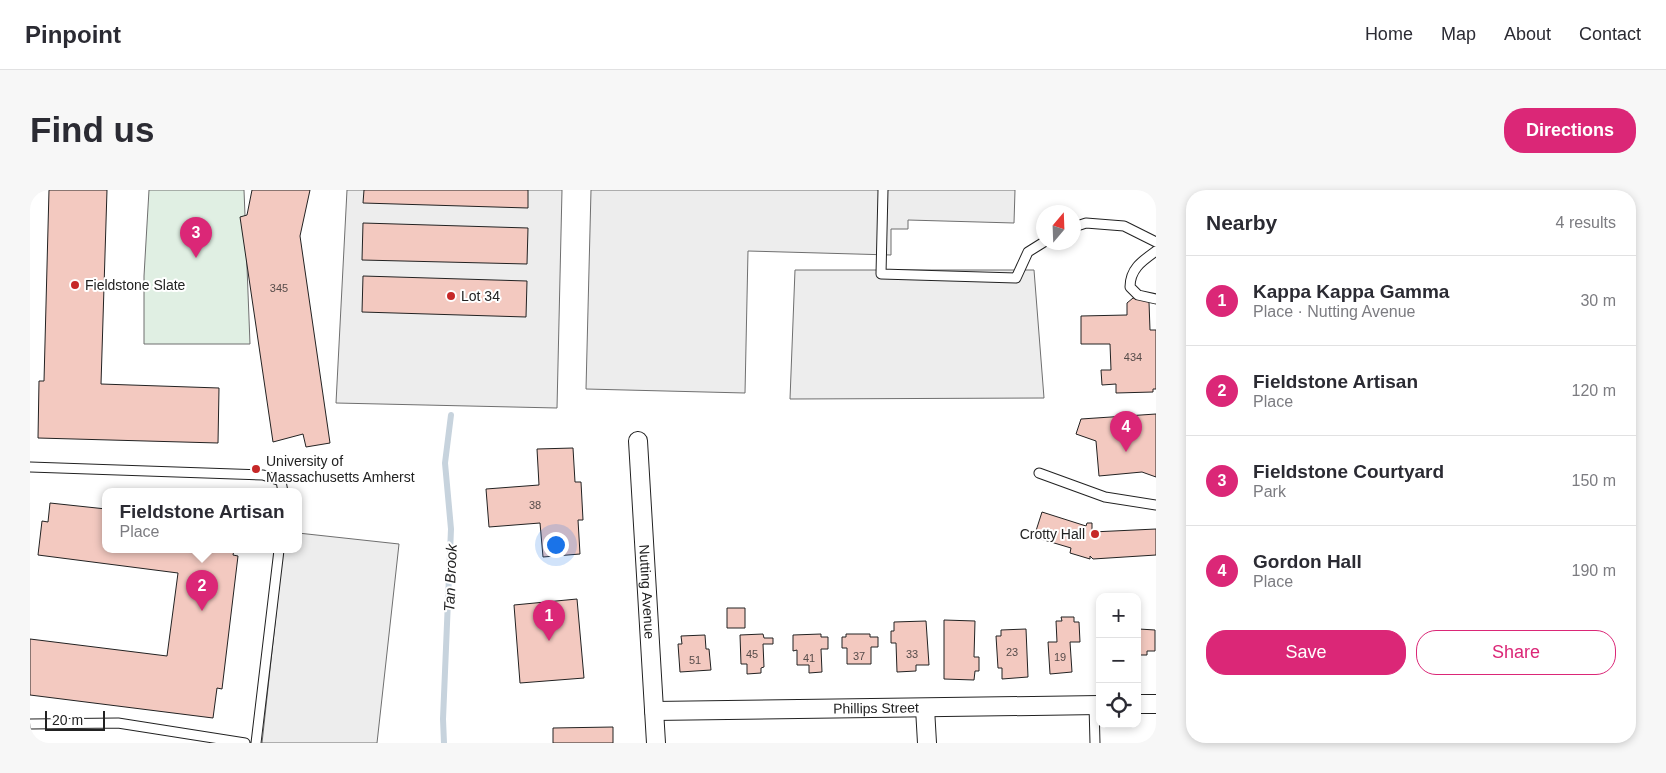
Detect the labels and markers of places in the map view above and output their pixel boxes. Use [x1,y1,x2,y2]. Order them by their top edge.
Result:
pin: 3 [180,217,212,258]
place label: Fieldstone Slate [85,277,186,293]
marker: Fieldstone Slate [69,279,81,291]
place label: Lot 34 [461,288,500,304]
marker: Lot 34 [445,290,457,302]
pin: 4 [1110,411,1142,452]
place label: University of Massachusetts Amherst [266,453,415,485]
marker: University of Massachusetts Amherst [250,463,262,475]
place label: Crotty Hall [1020,526,1085,542]
marker: Crotty Hall [1089,528,1101,540]
pin: 2 [186,570,218,611]
pin: 1 [533,600,565,641]

